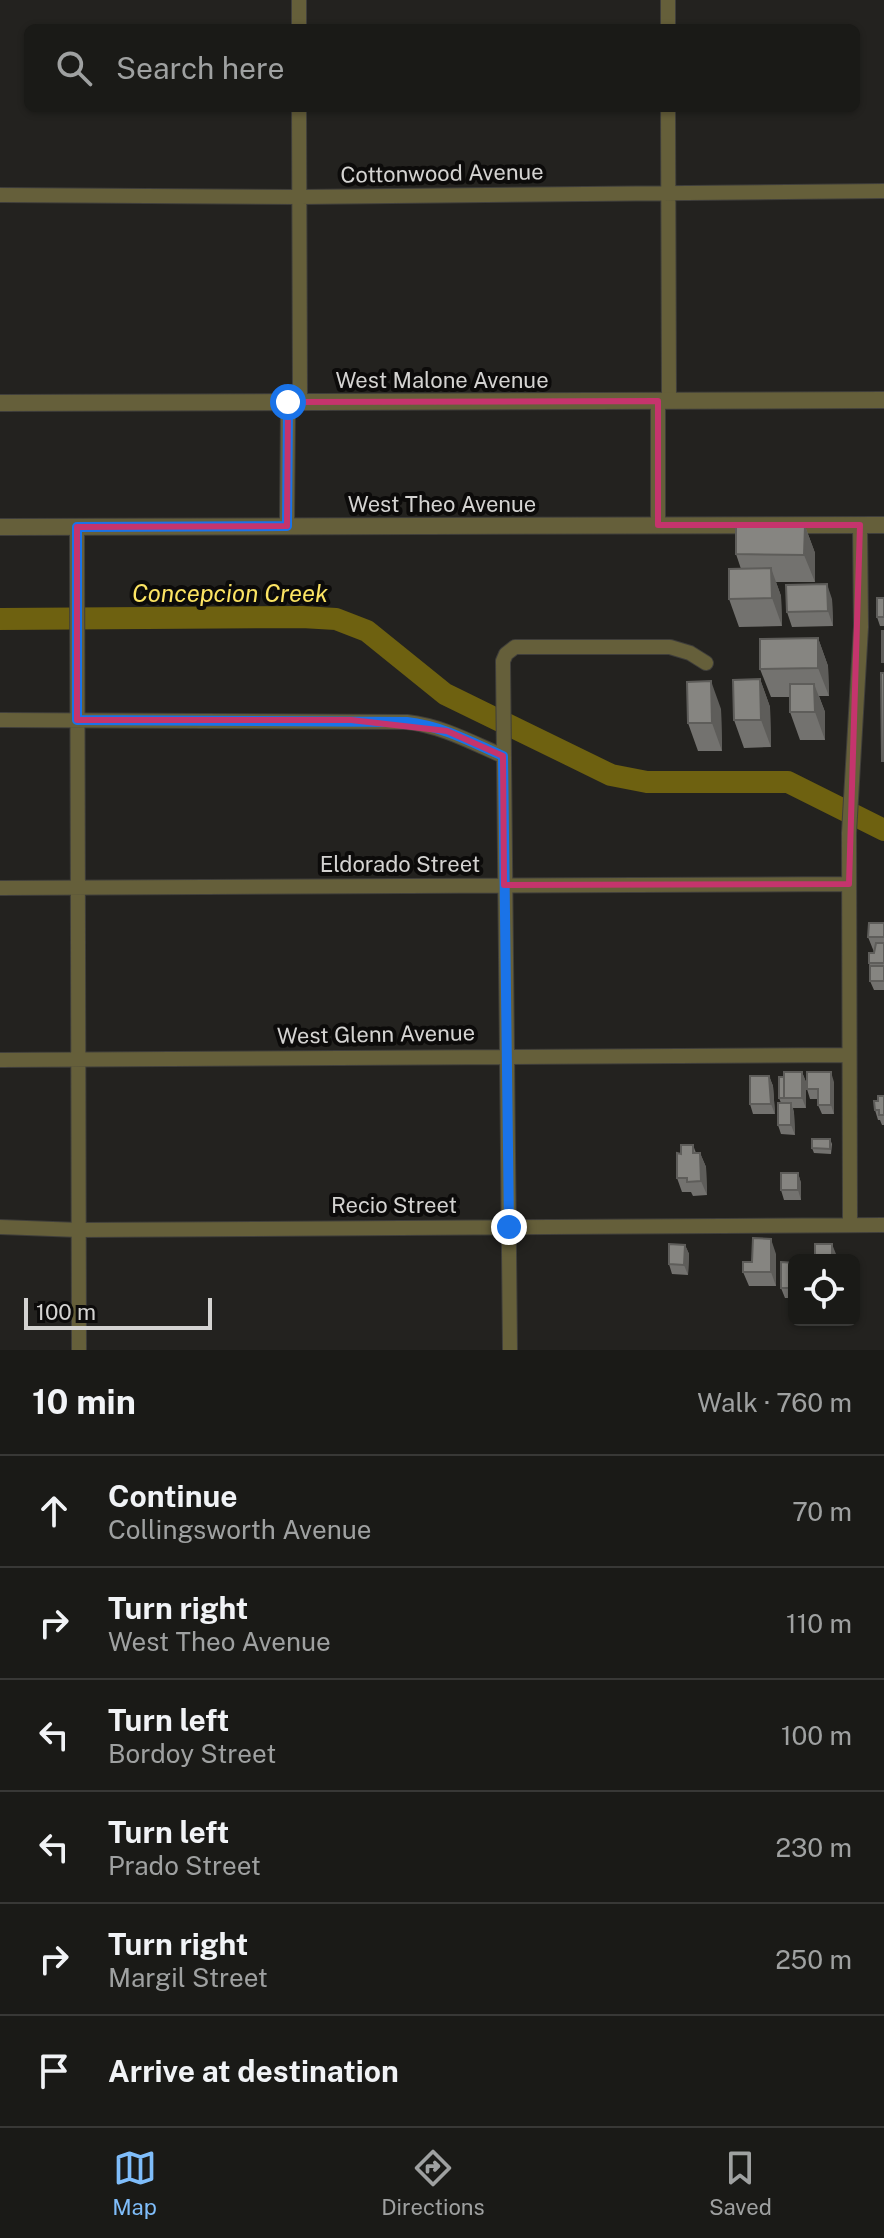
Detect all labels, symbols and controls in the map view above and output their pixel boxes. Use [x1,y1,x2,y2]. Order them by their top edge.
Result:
search box [24,24,860,112]
icon: search [52,46,96,90]
text: Search here [116,50,284,86]
street label: Cottonwood Avenue [340,158,544,188]
street label: West Malone Avenue [335,367,549,393]
route start [270,384,306,420]
street label: West Theo Avenue [348,491,536,517]
water label: Concepcion Creek [132,579,328,607]
street label: Eldorado Street [320,851,480,877]
street label: West Glenn Avenue [277,1019,475,1049]
street label: Recio Street [331,1192,457,1218]
route end [491,1209,527,1245]
map controls [788,1254,860,1326]
button: locate [788,1254,860,1326]
scale bar [24,1294,212,1330]
text: 100 m [36,1299,96,1325]
text: 10 min [32,1382,136,1422]
text: Walk · 760 m [697,1387,852,1418]
text: Continue [108,1478,238,1514]
icon: ahead [32,1489,76,1533]
text: 70 m [792,1496,852,1527]
text: Collingsworth Avenue [108,1514,371,1545]
text: Turn right [108,1590,248,1626]
icon: right [32,1601,76,1645]
text: 110 m [786,1608,852,1639]
text: West Theo Avenue [108,1626,331,1657]
text: Turn left [108,1702,229,1738]
icon: left [32,1713,76,1757]
text: 100 m [781,1720,852,1751]
text: Bordoy Street [108,1738,276,1769]
text: Turn left [108,1814,229,1850]
icon: left [32,1825,76,1869]
text: 230 m [776,1832,852,1863]
text: Prado Street [108,1850,261,1881]
text: Turn right [108,1926,248,1962]
icon: right [32,1937,76,1981]
text: 250 m [775,1944,852,1975]
text: Margil Street [108,1962,268,1993]
icon: arrive [32,2049,76,2093]
text: Arrive at destination [108,2053,399,2089]
tab: Map [112,2146,157,2220]
tab: Directions [381,2146,485,2220]
tab: Saved [709,2146,772,2220]

